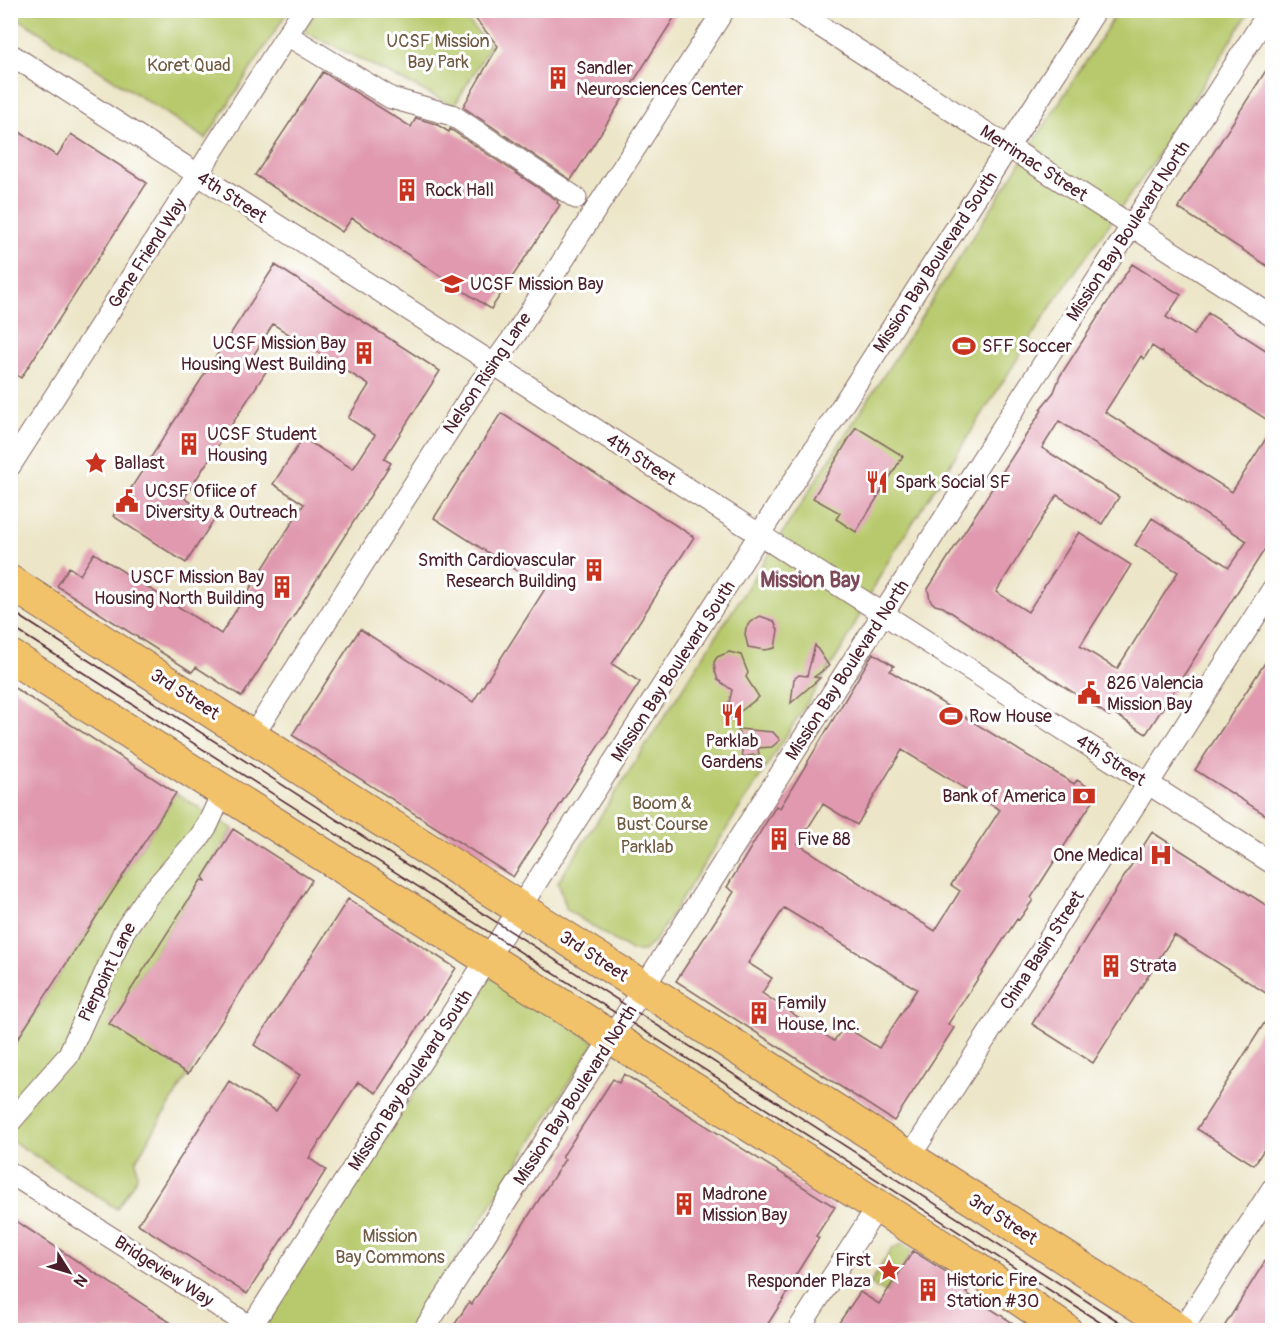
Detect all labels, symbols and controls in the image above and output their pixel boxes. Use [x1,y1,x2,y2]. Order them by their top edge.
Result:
park label: UCSF Mission Bay Park [386,30,490,74]
park label: Koret Quad [147,54,231,77]
place label: Sandler Neurosciences Center [576,57,744,101]
building icon: Sandler Neurosciences Center [545,65,571,91]
street label: Merrimac Street [976,120,1092,207]
street label: Mission Bay Boulevard North [1061,137,1195,326]
street label: 4th Street [192,166,272,229]
street label: Mission Bay Boulevard South [868,167,1003,357]
building icon: Rock Hall [394,177,420,203]
place label: Rock Hall [425,179,494,202]
street label: Gene Friend Way [103,194,192,313]
school or university icon: UCSF Mission Bay [439,271,465,297]
place label: UCSF Mission Bay [470,273,604,296]
street label: Nelson Rising Lane [438,308,537,439]
place label: UCSF Mission Bay Housing West Building [180,332,346,376]
sports icon: SFF Soccer [951,333,977,359]
place label: SFF Soccer [982,335,1072,358]
building icon: UCSF Mission Bay Housing West Building [351,340,377,366]
place label: UCSF Student Housing [207,423,318,467]
street label: 4th Street [601,428,681,491]
building icon: UCSF Student Housing [176,431,202,457]
place icon: Ballast [83,450,109,476]
place label: Ballast [114,452,166,475]
restaurant icon: Spark Social SF [864,469,890,495]
place label: Spark Social SF [895,471,1011,494]
place label: UCSF Ofiice of Diversity & Outreach [145,480,297,524]
public building icon: UCSF Ofiice of Diversity & Outreach [114,488,140,514]
place label: Smith Cardiovascular Research Building [418,549,577,593]
building icon: Smith Cardiovascular Research Building [581,557,607,583]
place label: USCF Mission Bay Housing North Building [94,566,264,610]
district label: Mission Bay [760,567,860,594]
building icon: USCF Mission Bay Housing North Building [269,574,295,600]
street label: Mission Bay Boulevard South [606,576,741,766]
street label: Mission Bay Boulevard North [780,576,914,765]
street label: 3rd Street [146,664,224,726]
place label: 826 Valencia Mission Bay [1107,672,1203,716]
public building icon: 826 Valencia Mission Bay [1076,680,1102,706]
restaurant icon: Parklab Gardens [719,702,745,728]
sports icon: Row House [938,703,964,729]
place label: Row House [969,705,1052,728]
street label: 4th Street [1071,729,1151,792]
place label: Parklab Gardens [701,730,763,774]
bank icon: Bank of America [1071,783,1097,809]
place label: Bank of America [942,785,1066,808]
park label: Boom & Bust Course [616,792,708,836]
building icon: Five 88 [766,826,792,852]
place label: Five 88 [797,828,851,851]
park label: Parklab [620,836,674,859]
hospital icon: One Medical [1148,842,1174,868]
place label: One Medical [1053,844,1143,867]
street label: China Basin Street [995,886,1090,1014]
street label: Pierpoint Lane [73,919,141,1026]
street label: 3rd Street [555,926,633,988]
building icon: Strata [1098,953,1124,979]
place label: Strata [1129,955,1177,978]
street label: Mission Bay Boulevard South [343,985,478,1175]
place label: Family House, Inc. [777,992,860,1036]
building icon: Family House, Inc. [746,1000,772,1026]
street label: Mission Bay Boulevard North [508,1001,642,1190]
place label: Madrone Mission Bay [702,1183,788,1227]
street label: 3rd Street [964,1189,1042,1251]
building icon: Madrone Mission Bay [671,1191,697,1217]
park label: Mission Bay Commons [335,1225,445,1269]
street label: Bridgeview Way [110,1231,218,1312]
north arrow [39,1242,99,1302]
place label: First Responder Plaza [747,1249,872,1293]
place icon: First Responder Plaza [876,1257,902,1283]
place label: Historic Fire Station #30 [946,1269,1039,1313]
text: N [69,1270,91,1291]
building icon: Historic Fire Station #30 [915,1277,941,1303]

